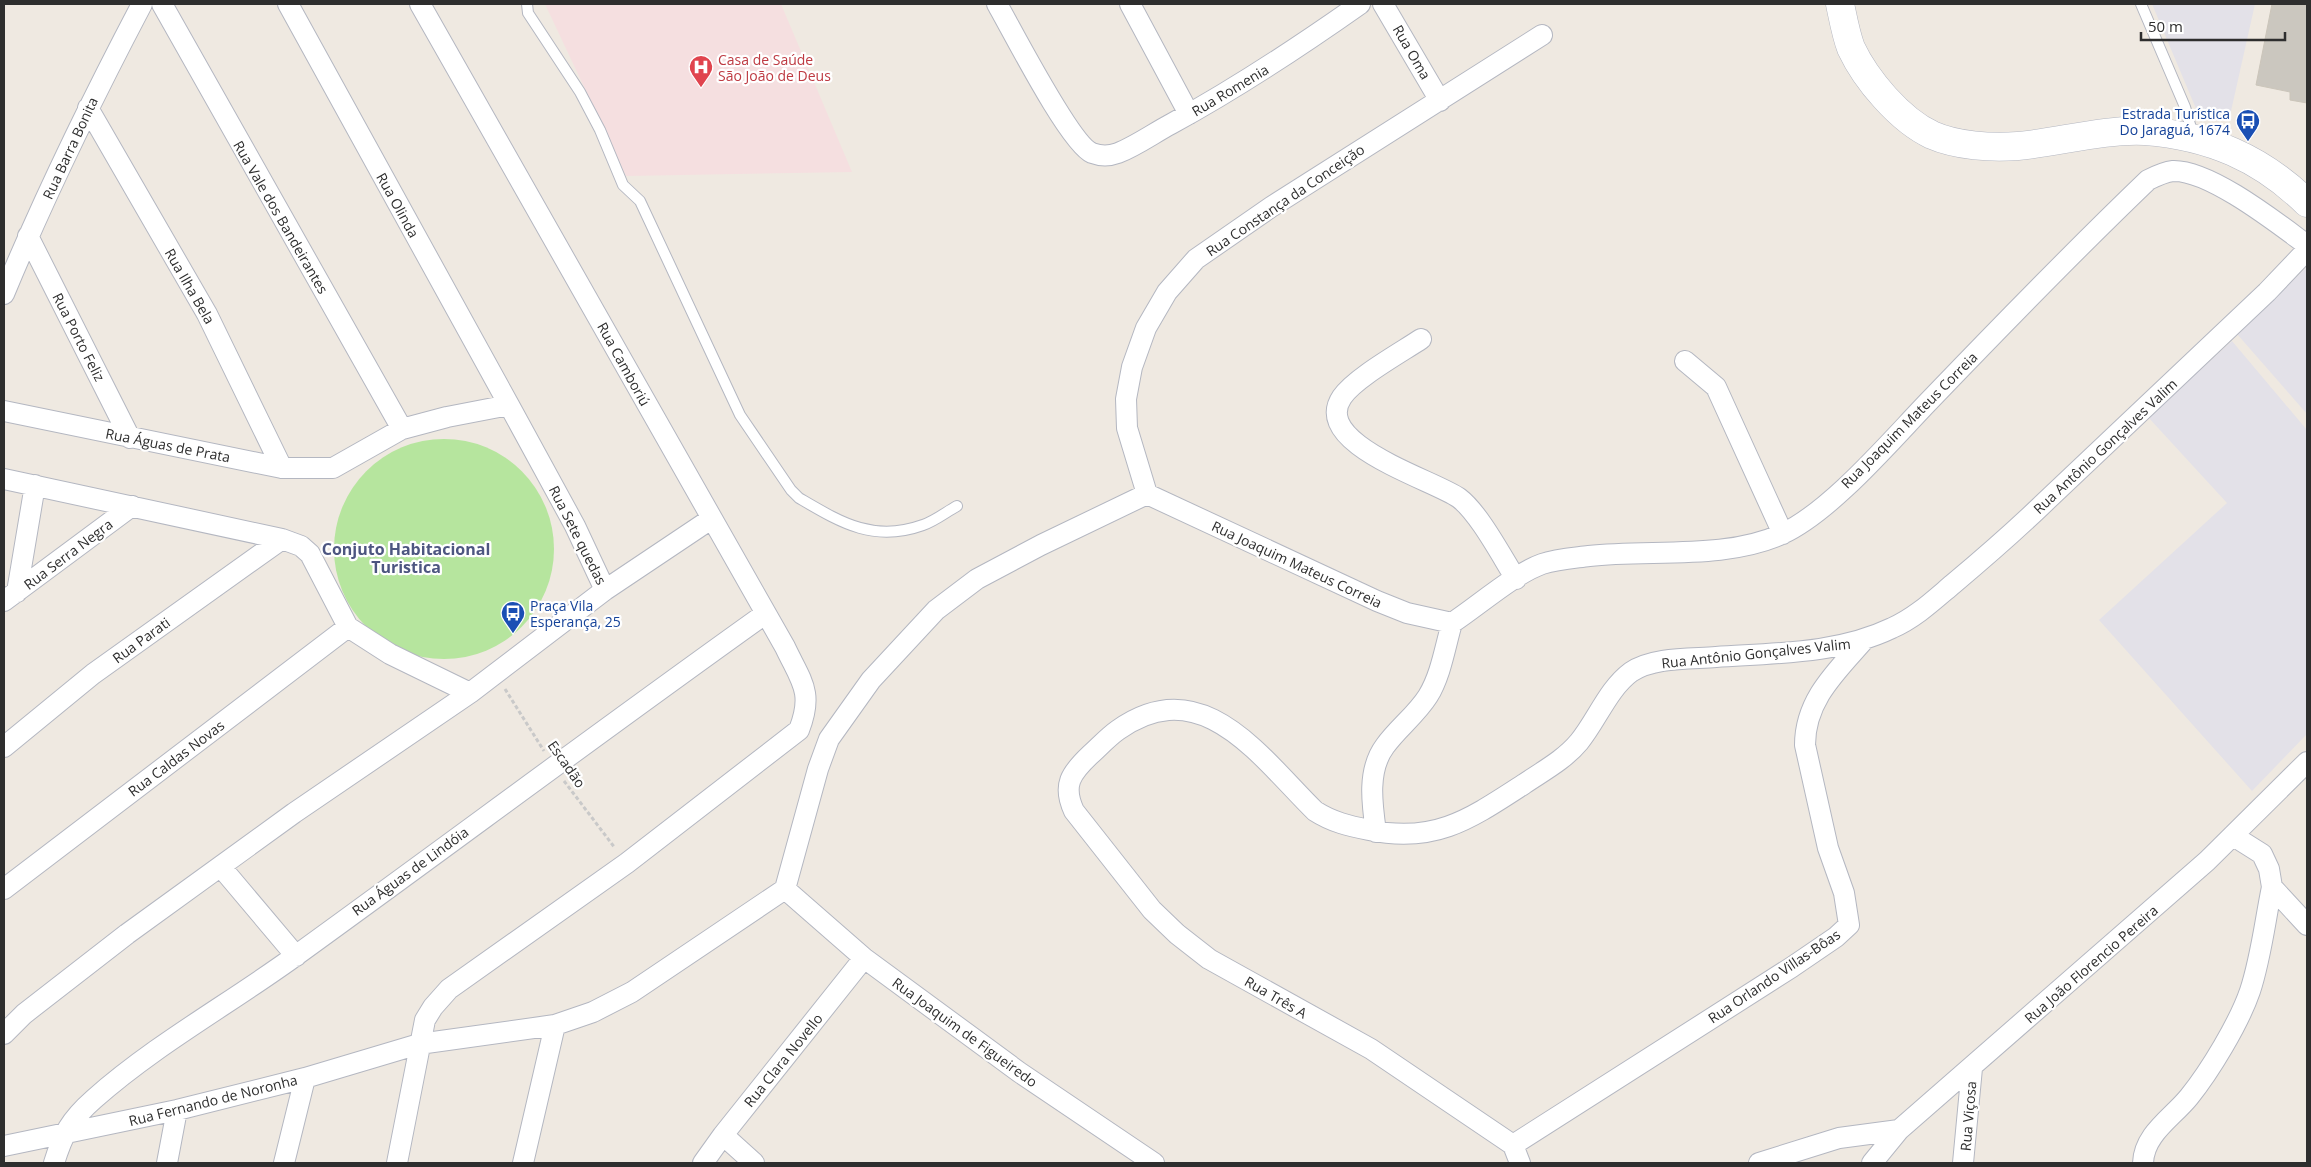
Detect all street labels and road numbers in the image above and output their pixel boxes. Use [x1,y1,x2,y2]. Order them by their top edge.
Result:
street label: Rua Oma [1389,21,1435,83]
street label: Rua Romenia [1188,60,1272,120]
street label: Rua Barra Bonita [38,94,102,202]
street label: Rua Vale dos Bandeirantes [229,137,333,297]
street label: Rua Constança da Conceição [1202,140,1368,260]
street label: Rua Olinda [372,169,424,241]
street label: Rua Ilha Bela [161,245,219,327]
street label: Rua Porto Feliz [49,289,110,385]
street label: Rua Camboriú [593,319,655,409]
street label: Rua Joaquim Mateus Correia [1837,348,1981,492]
street label: Rua Antônio Gonçalves Valim [2029,374,2181,518]
street label: Rua Águas de Prata [104,424,232,466]
street label: Rua Sete quedas [545,482,611,588]
street label: Rua Serra Negra [20,514,116,594]
street label: Rua Joaquim Mateus Correia [1209,516,1385,612]
street label: Rua Parati [108,613,174,667]
street label: Rua Antônio Gonçalves Valim [1660,634,1852,672]
street label: Rua Caldas Novas [124,715,228,800]
street label: Escadão [544,737,590,791]
street label: Rua Águas de Lindóia [348,822,472,920]
street label: Rua João Florencio Pereira [2020,901,2162,1027]
street label: Rua Orlando Villas-Bôas [1704,924,1844,1027]
street label: Rua Três A [1241,971,1311,1023]
street label: Rua Joaquim de Figueiredo [889,973,1041,1091]
street label: Rua Clara Novello [739,1009,827,1111]
street label: Rua Fernando de Noronha [127,1070,299,1130]
street label: Rua Viçosa [1955,1080,1981,1152]

